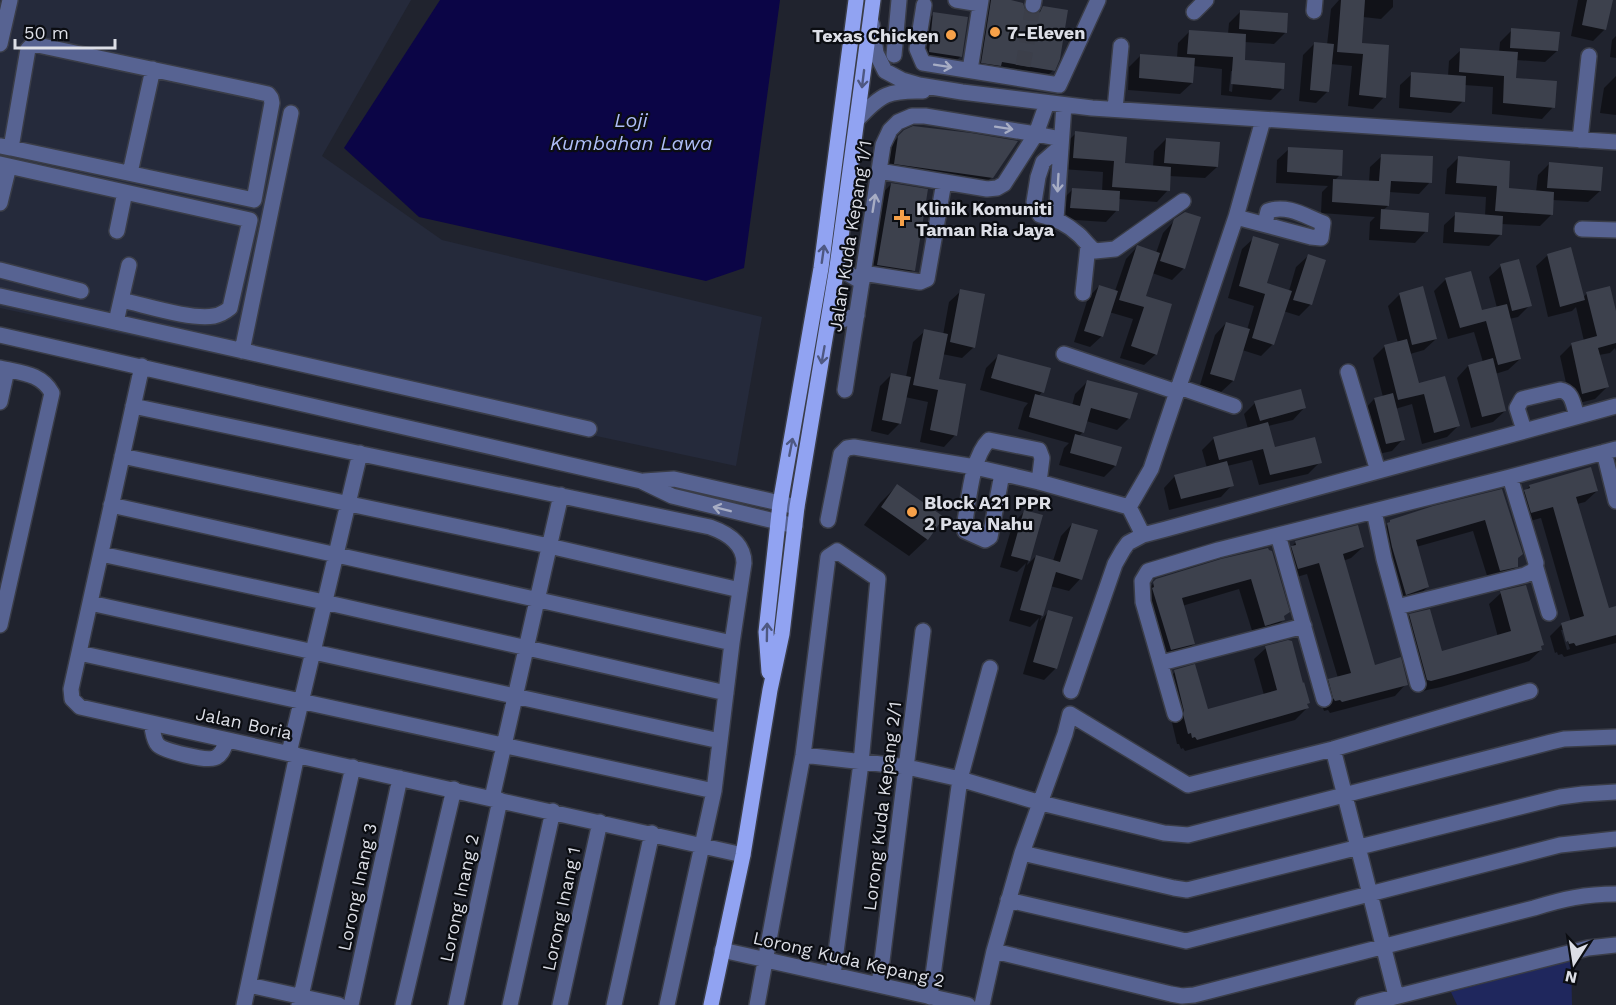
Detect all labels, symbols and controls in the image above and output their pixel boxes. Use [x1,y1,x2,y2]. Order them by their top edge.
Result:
scale bar [15,12,116,50]
text: 50 m [24,22,69,43]
place label: 7-Eleven [1007,22,1085,43]
place label: Texas Chicken [812,25,939,46]
marker: 7-Eleven [988,25,1002,39]
marker: Texas Chicken [944,28,958,42]
one-way arrow [932,61,952,72]
one-way arrow [857,68,868,88]
water label: Loji Kumbahan Lawa [550,108,712,155]
one-way arrow [993,123,1013,134]
street label: Jalan Kuda Kepang 1/1 [824,139,876,333]
one-way arrow [1052,172,1063,192]
one-way arrow [869,194,880,214]
place label: Klinik Komuniti Taman Ria Jaya [916,198,1055,240]
marker: Klinik Komuniti Taman Ria Jaya [893,209,911,227]
one-way arrow [818,245,829,265]
one-way arrow [817,345,828,364]
one-way arrow [786,437,797,457]
place label: Block A21 PPR 2 Paya Nahu [924,492,1052,534]
one-way arrow [712,502,731,514]
marker: Block A21 PPR 2 Paya Nahu [905,505,919,519]
one-way arrow [761,623,773,642]
street label: Lorong Kuda Kepang 2/1 [859,700,905,912]
street label: Jalan Boria [194,703,294,743]
street label: Lorong Inang 3 [333,821,381,953]
street label: Lorong Inang 2 [435,832,483,964]
street label: Lorong Inang 1 [538,845,584,973]
street label: Lorong Kuda Kepang 2 [751,927,947,991]
north arrow [1544,933,1604,993]
text: N [1563,967,1579,988]

